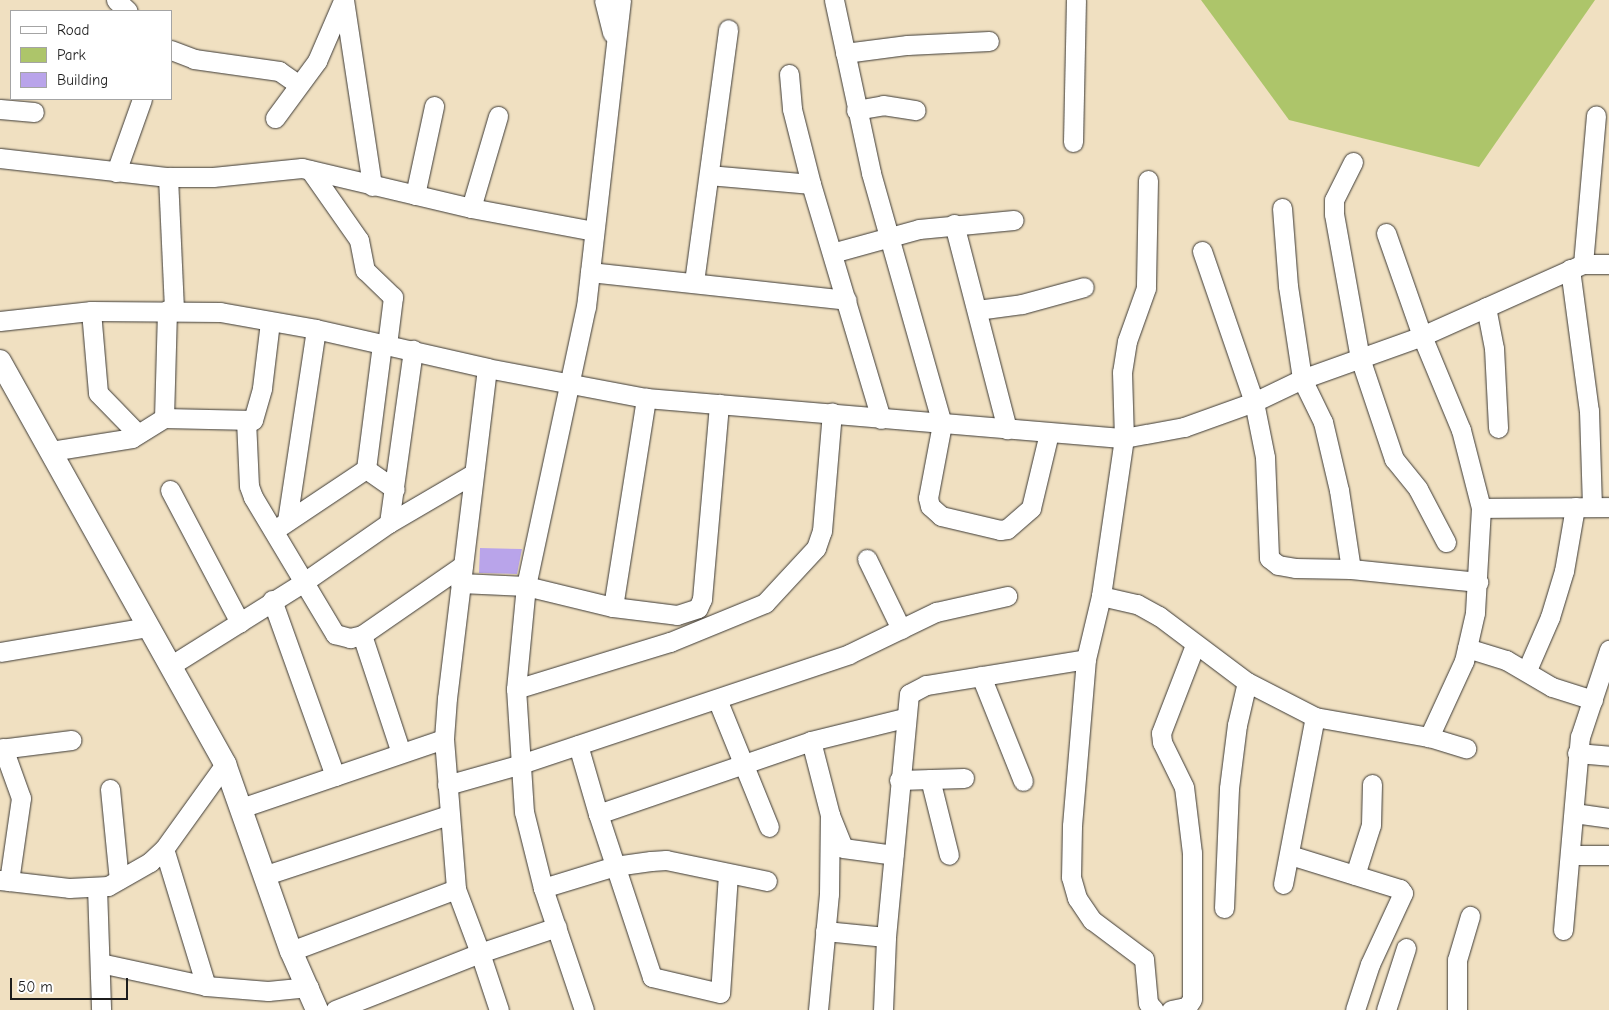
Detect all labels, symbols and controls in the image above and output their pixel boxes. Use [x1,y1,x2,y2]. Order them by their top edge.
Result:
legend [10,10,172,100]
text: Road [57,21,89,39]
text: Park [57,46,86,64]
text: Building [57,71,108,89]
scale bar [12,968,130,1000]
text: 50 m [18,978,53,996]

